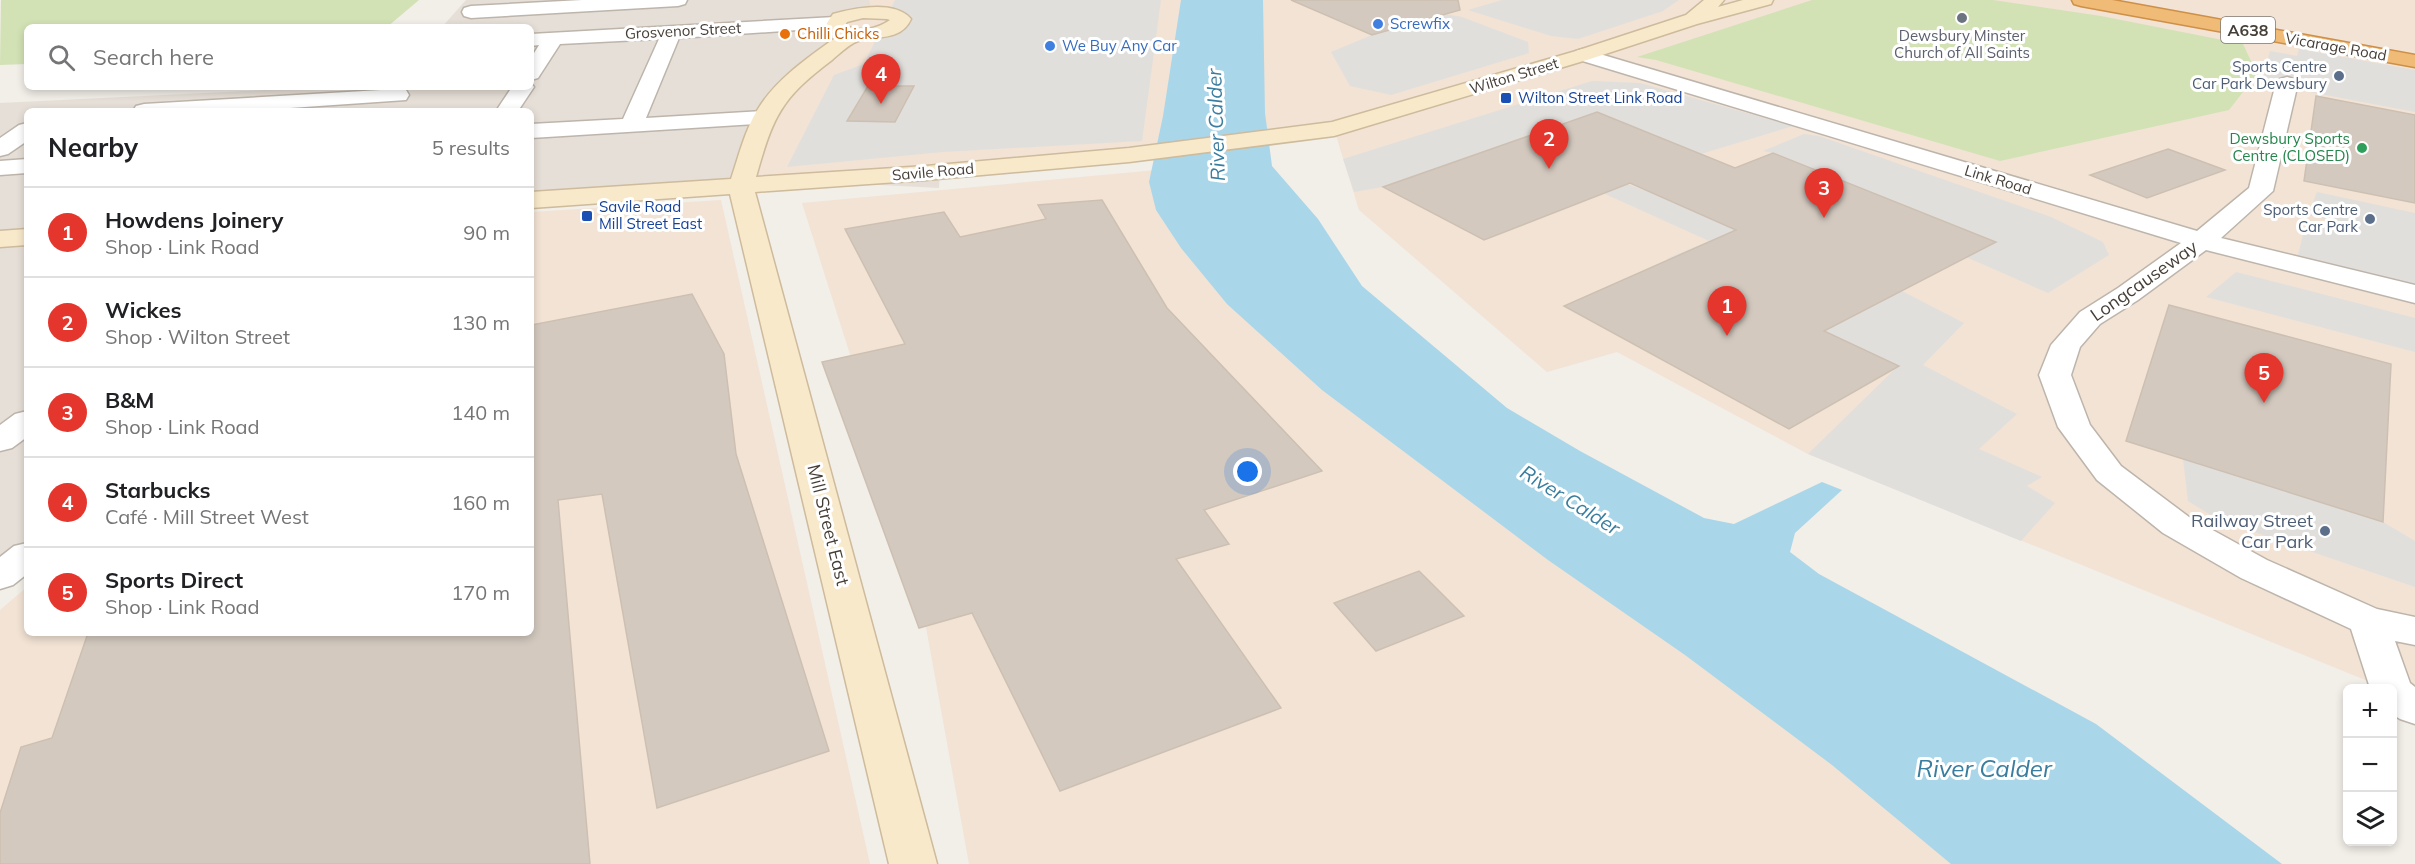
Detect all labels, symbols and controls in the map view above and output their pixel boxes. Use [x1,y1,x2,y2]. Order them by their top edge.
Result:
marker: Dewsbury Minster Church of All Saints [1955,11,1969,25]
place label: Screwfix [1390,14,1450,33]
marker: Screwfix [1371,17,1385,31]
road number: A638 [2221,17,2275,43]
street label: Grosvenor Street [624,18,742,43]
search box [24,24,534,90]
place label: Chilli Chicks [797,24,879,43]
place label: Dewsbury Minster Church of All Saints [1894,26,2030,62]
marker: Chilli Chicks [778,27,792,41]
street label: Vicarage Road [2284,28,2388,65]
place label: We Buy Any Car [1062,36,1177,55]
marker: We Buy Any Car [1043,39,1057,53]
icon: search [45,41,78,74]
text: Search here [93,43,214,71]
street label: Wilton Street [1467,53,1561,98]
pin: 4 [862,54,900,104]
place label: Sports Centre Car Park Dewsbury [2192,57,2327,93]
water label: River Calder [1201,68,1230,182]
marker: Sports Centre Car Park Dewsbury [2332,69,2346,83]
place label: Wilton Street Link Road [1518,88,1683,107]
marker: Wilton Street Link Road [1499,91,1513,105]
pin: 2 [1530,120,1568,169]
place label: Dewsbury Sports Centre (CLOSED) [2230,129,2350,165]
text: Nearby [48,131,138,164]
text: 5 results [432,135,510,160]
marker: Dewsbury Sports Centre (CLOSED) [2355,141,2369,155]
street label: Savile Road [891,158,975,185]
street label: Link Road [1962,160,2034,199]
pin: 3 [1804,168,1844,218]
place label: Savile Road Mill Street East [599,197,702,233]
place label: Sports Centre Car Park [2263,200,2358,236]
text: Howdens Joinery [105,206,283,234]
marker: Savile Road Mill Street East [580,209,594,223]
marker: Sports Centre Car Park [2363,212,2377,226]
text: 1 [62,220,74,245]
text: 90 m [463,220,510,245]
text: Shop · Link Road [105,234,260,259]
street label: Longcauseway [2086,235,2202,326]
pin: 1 [1708,286,1746,336]
text: Wickes [105,296,182,324]
text: 2 [62,310,74,335]
text: 130 m [451,310,510,335]
text: Shop · Wilton Street [105,324,290,349]
pin: 5 [2244,354,2284,403]
text: B&M [105,386,154,414]
text: 3 [62,400,74,425]
text: 140 m [451,400,510,425]
text: Shop · Link Road [105,414,260,439]
your location [1233,457,1262,486]
water label: River Calder [1516,459,1625,540]
street label: Mill Street East [802,462,855,588]
text: Starbucks [105,476,211,504]
text: 4 [62,490,74,515]
text: 160 m [451,490,510,515]
text: Café · Mill Street West [105,504,309,529]
place label: Railway Street Car Park [2191,509,2314,553]
marker: Railway Street Car Park [2318,524,2332,538]
text: Sports Direct [105,566,243,594]
text: 5 [62,580,74,605]
text: 170 m [451,580,510,605]
text: Shop · Link Road [105,594,260,619]
map controls [2343,684,2397,846]
button: + [2343,684,2397,738]
button: − [2343,738,2397,792]
water label: River Calder [1916,753,2053,783]
button: layers [2343,792,2397,846]

